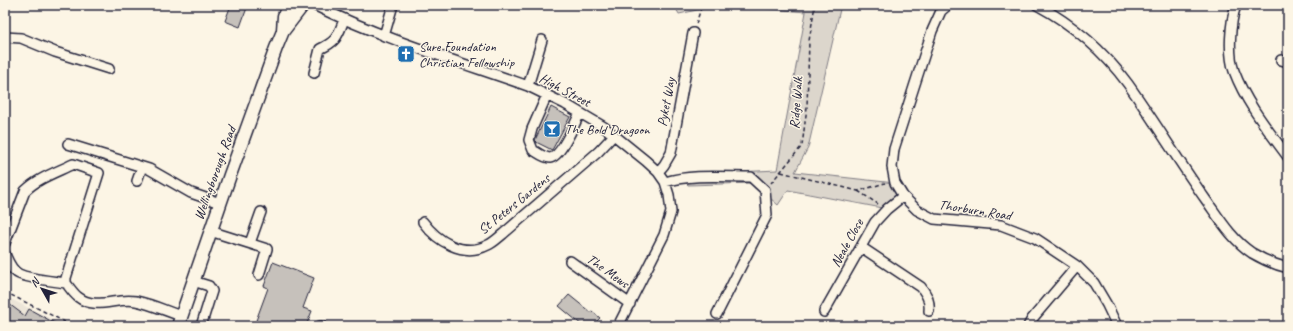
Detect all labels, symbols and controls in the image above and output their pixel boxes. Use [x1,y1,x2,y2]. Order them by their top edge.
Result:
place label: Sure Foundation Christian Fellowship [419,38,515,71]
church icon: Sure Foundation Christian Fellowship [396,44,416,64]
street label: High Street [536,69,595,111]
street label: Pyket Way [653,75,679,128]
street label: Ridge Walk [786,75,806,129]
bar icon: The Bold Dragoon [542,119,562,139]
place label: The Bold Dragoon [565,121,650,138]
street label: Wellingborough Road [190,122,241,222]
street label: St Peters Gardens [475,169,554,238]
street label: Thorburn Road [938,196,1015,225]
street label: Neale Close [827,215,868,270]
street label: The Mews [584,250,633,292]
north arrow [22,269,62,309]
text: N [27,274,43,290]

